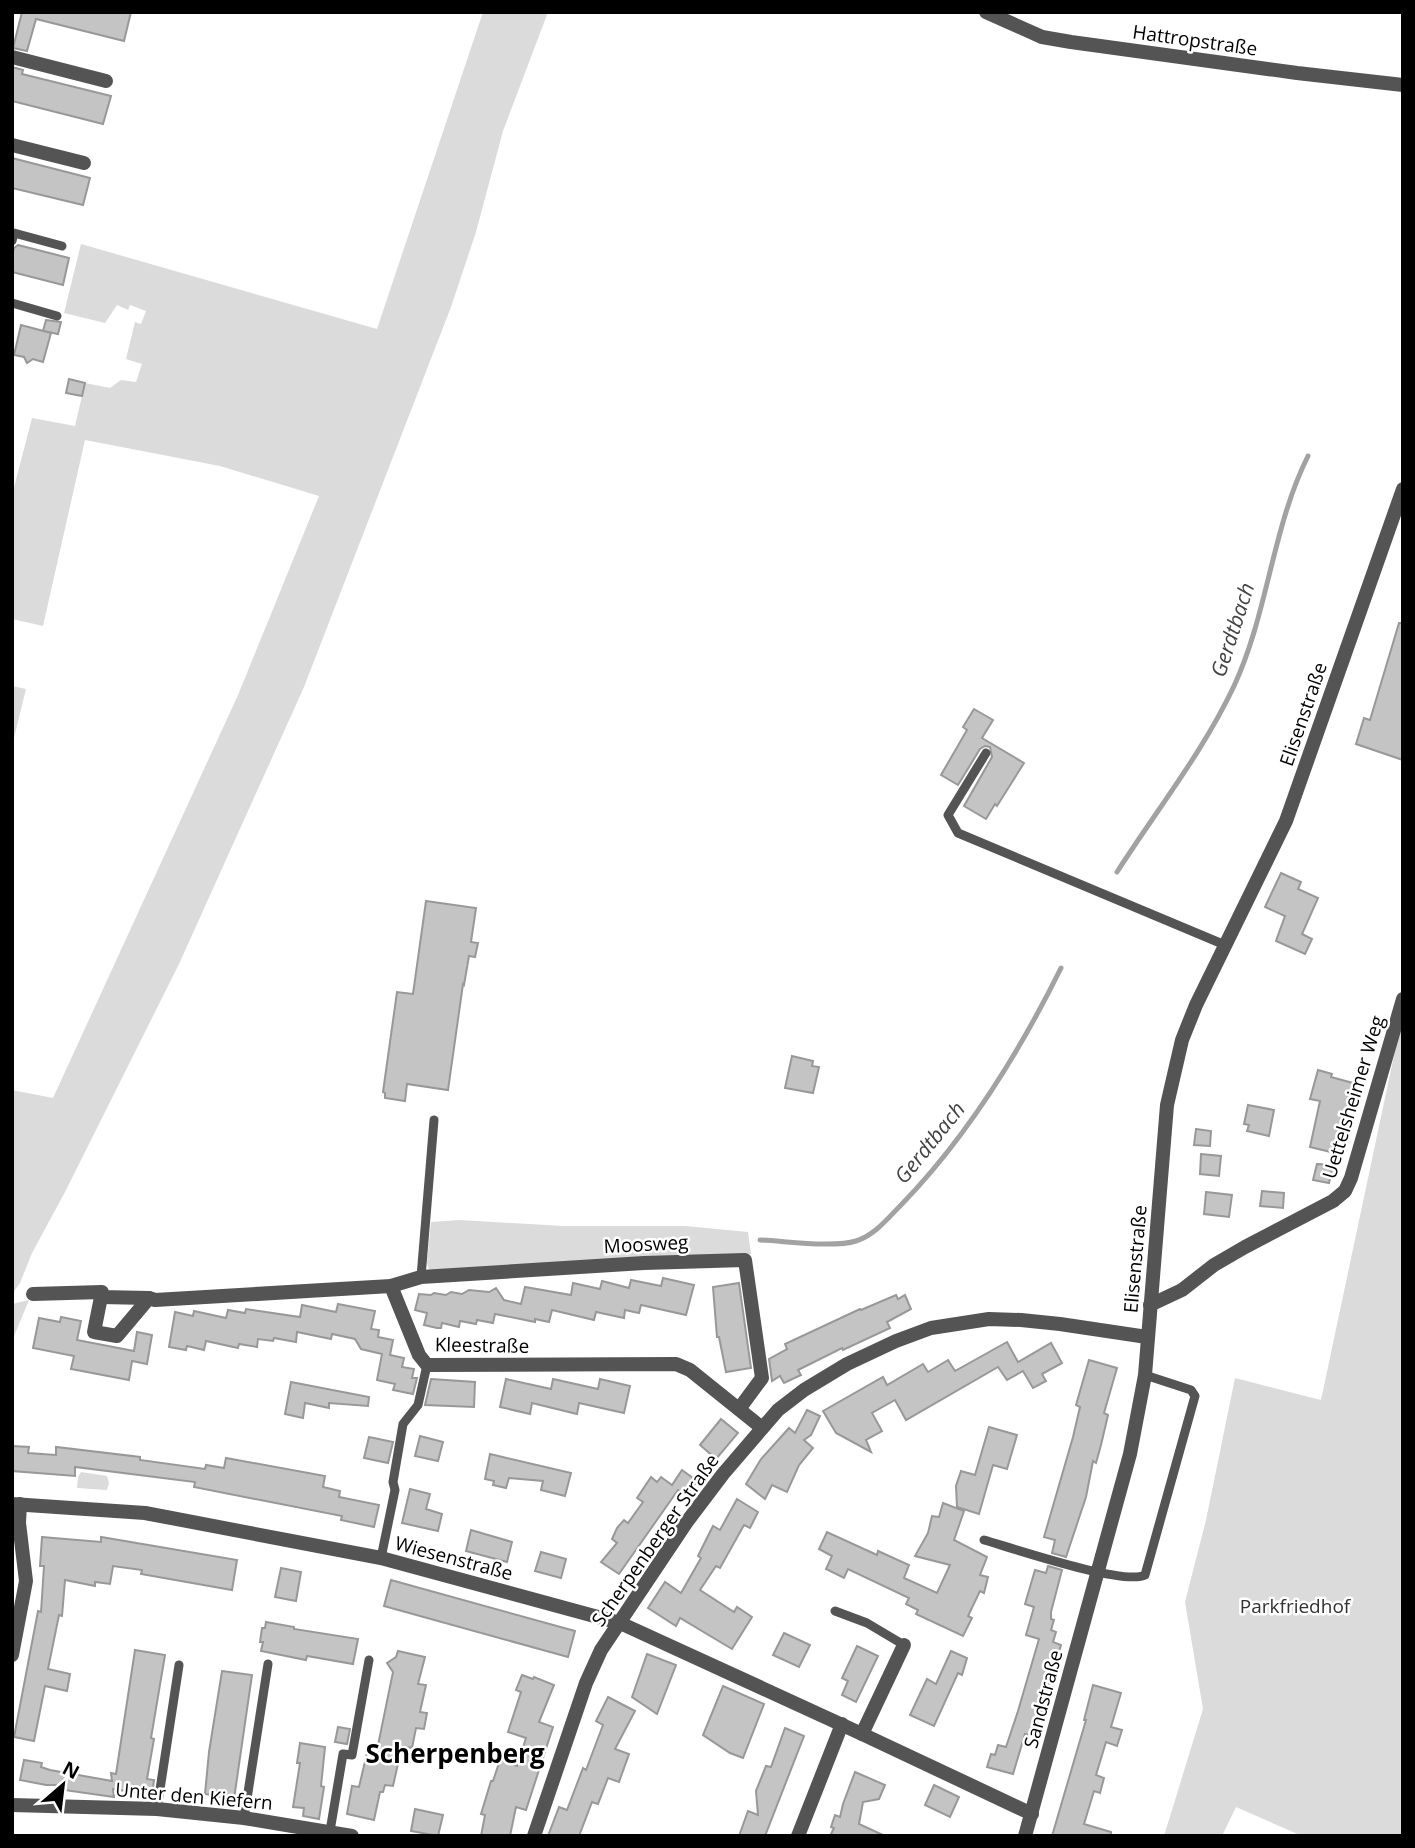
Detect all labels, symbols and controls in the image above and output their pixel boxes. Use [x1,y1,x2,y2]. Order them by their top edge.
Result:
street label: Hattropstraße [1131,18,1259,62]
water label: Gerdtbach [1204,579,1260,680]
street label: Elisenstraße [1273,659,1333,769]
street label: Uettelsheimer Weg [1316,1012,1390,1182]
water label: Gerdtbach [888,1096,971,1189]
street label: Elisenstraße [1117,1204,1153,1314]
street label: Moosweg [603,1229,689,1259]
street label: Kleestraße [435,1331,529,1359]
street label: Scherpenberger Straße [585,1448,725,1632]
street label: Wiesenstraße [392,1530,516,1586]
park label: Parkfriedhof [1240,1593,1352,1619]
street label: Sandstraße [1017,1647,1069,1751]
district label: Scherpenberg [365,1735,545,1771]
north arrow [28,1750,98,1820]
text: N [58,1755,84,1785]
street label: Unter den Kiefern [114,1776,274,1816]

